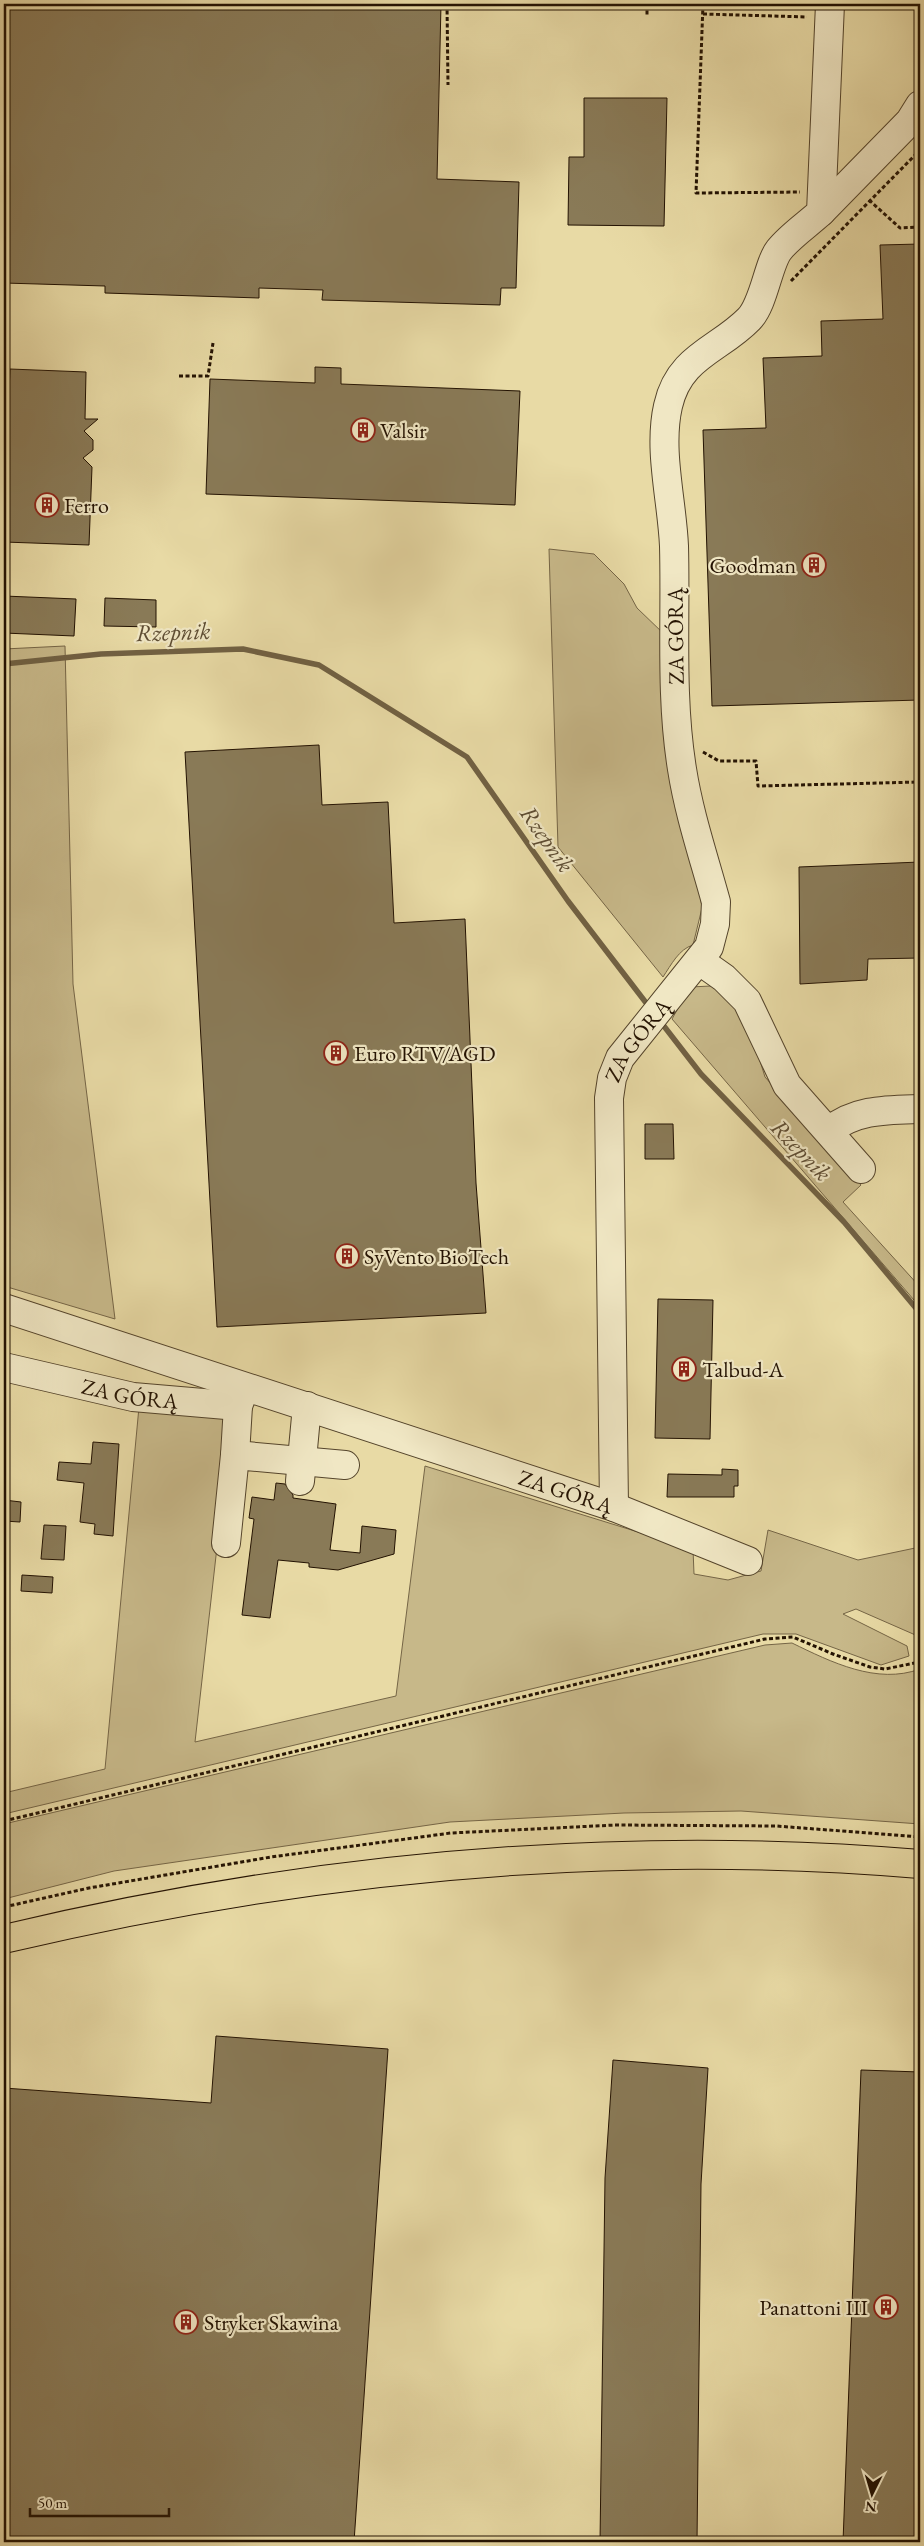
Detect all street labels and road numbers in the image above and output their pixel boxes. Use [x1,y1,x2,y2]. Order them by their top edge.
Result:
street label: ZA GÓRĄ [660,586,691,685]
street label: ZA GÓRĄ [598,992,678,1086]
street label: ZA GÓRĄ [79,1372,180,1416]
street label: ZA GÓRĄ [515,1463,617,1521]

